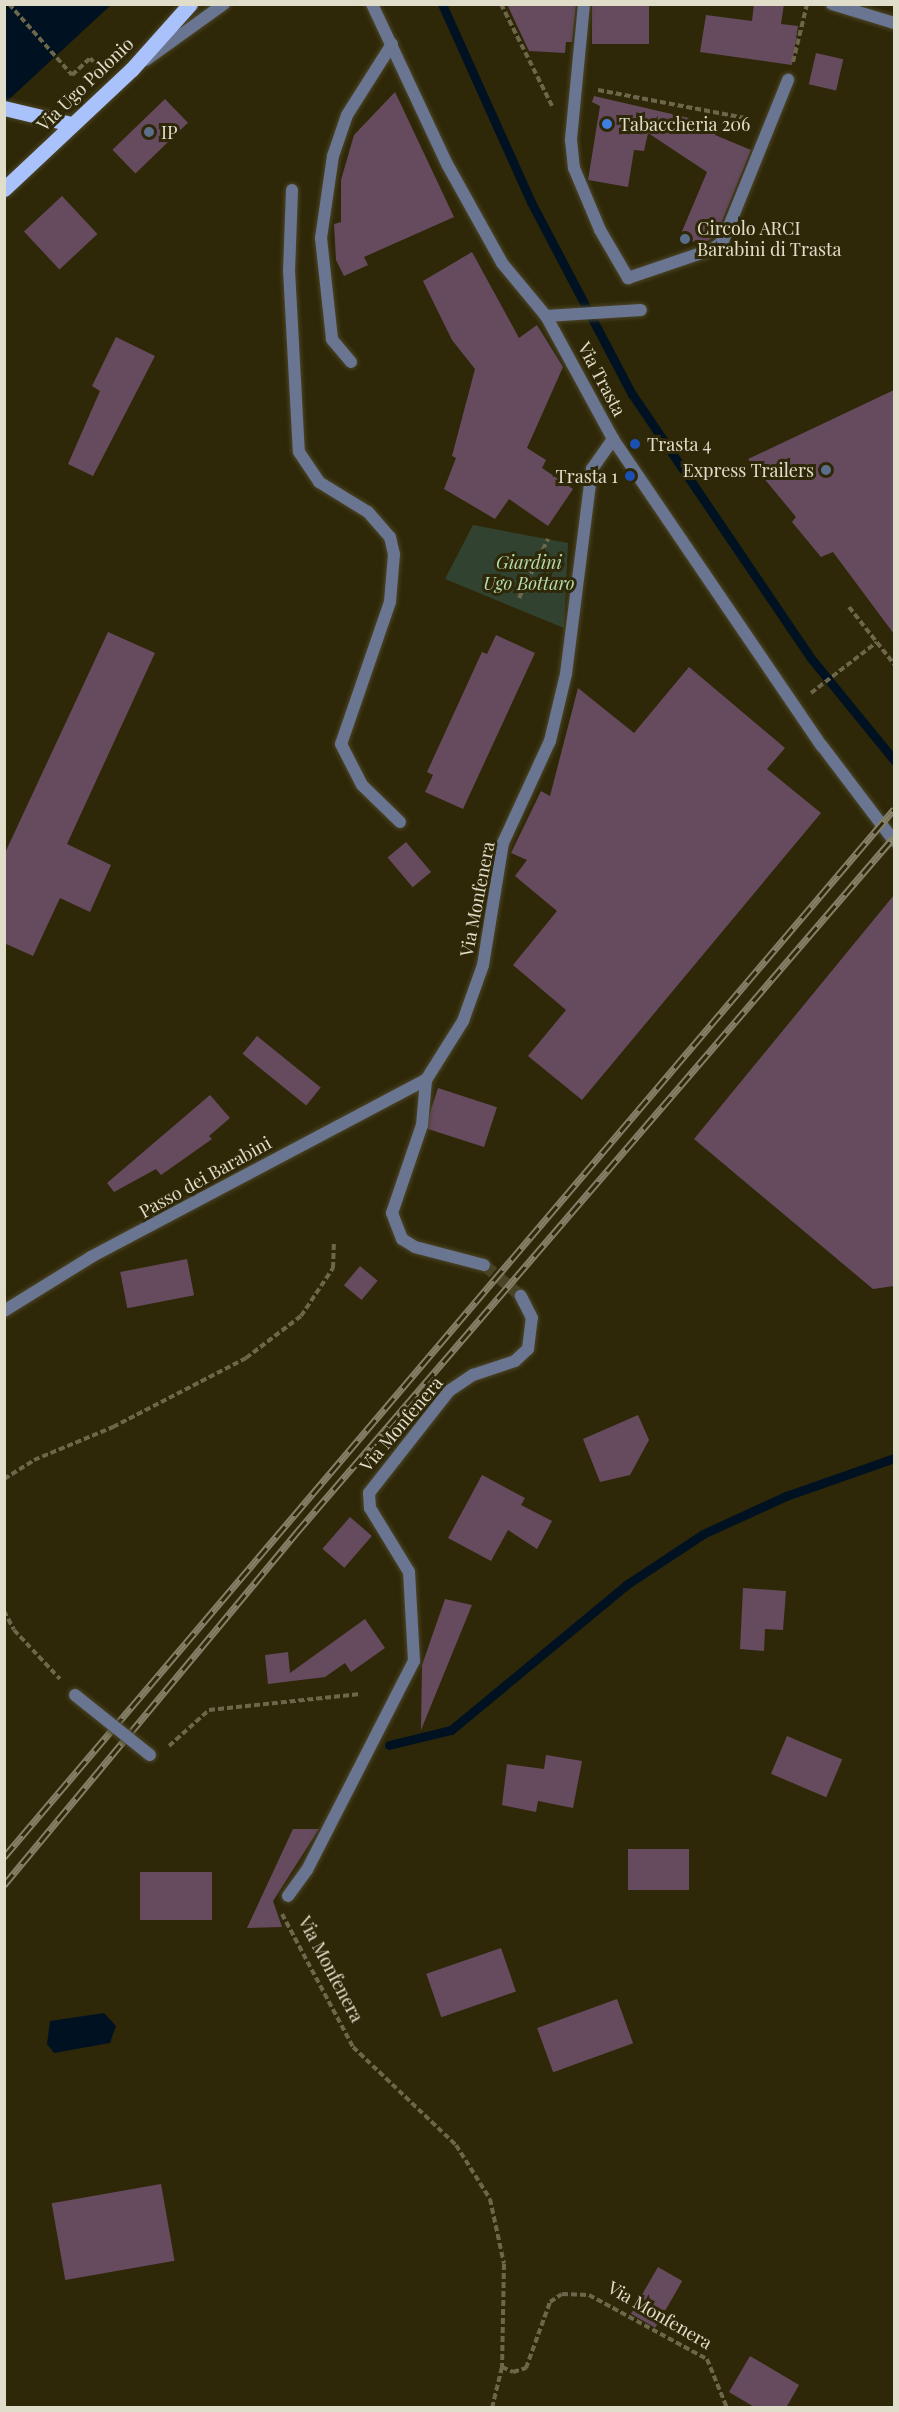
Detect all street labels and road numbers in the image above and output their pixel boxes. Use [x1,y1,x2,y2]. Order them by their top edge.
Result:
street label: Via Ugo Polonio [32,33,138,135]
street label: Via Trasta [573,338,631,420]
street label: Via Monfenera [455,839,499,959]
street label: Passo dei Barabini [135,1132,275,1222]
street label: Via Monfenera [355,1372,447,1476]
street label: Via Monfenera [294,1912,368,2026]
street label: Via Monfenera [604,2276,716,2354]

